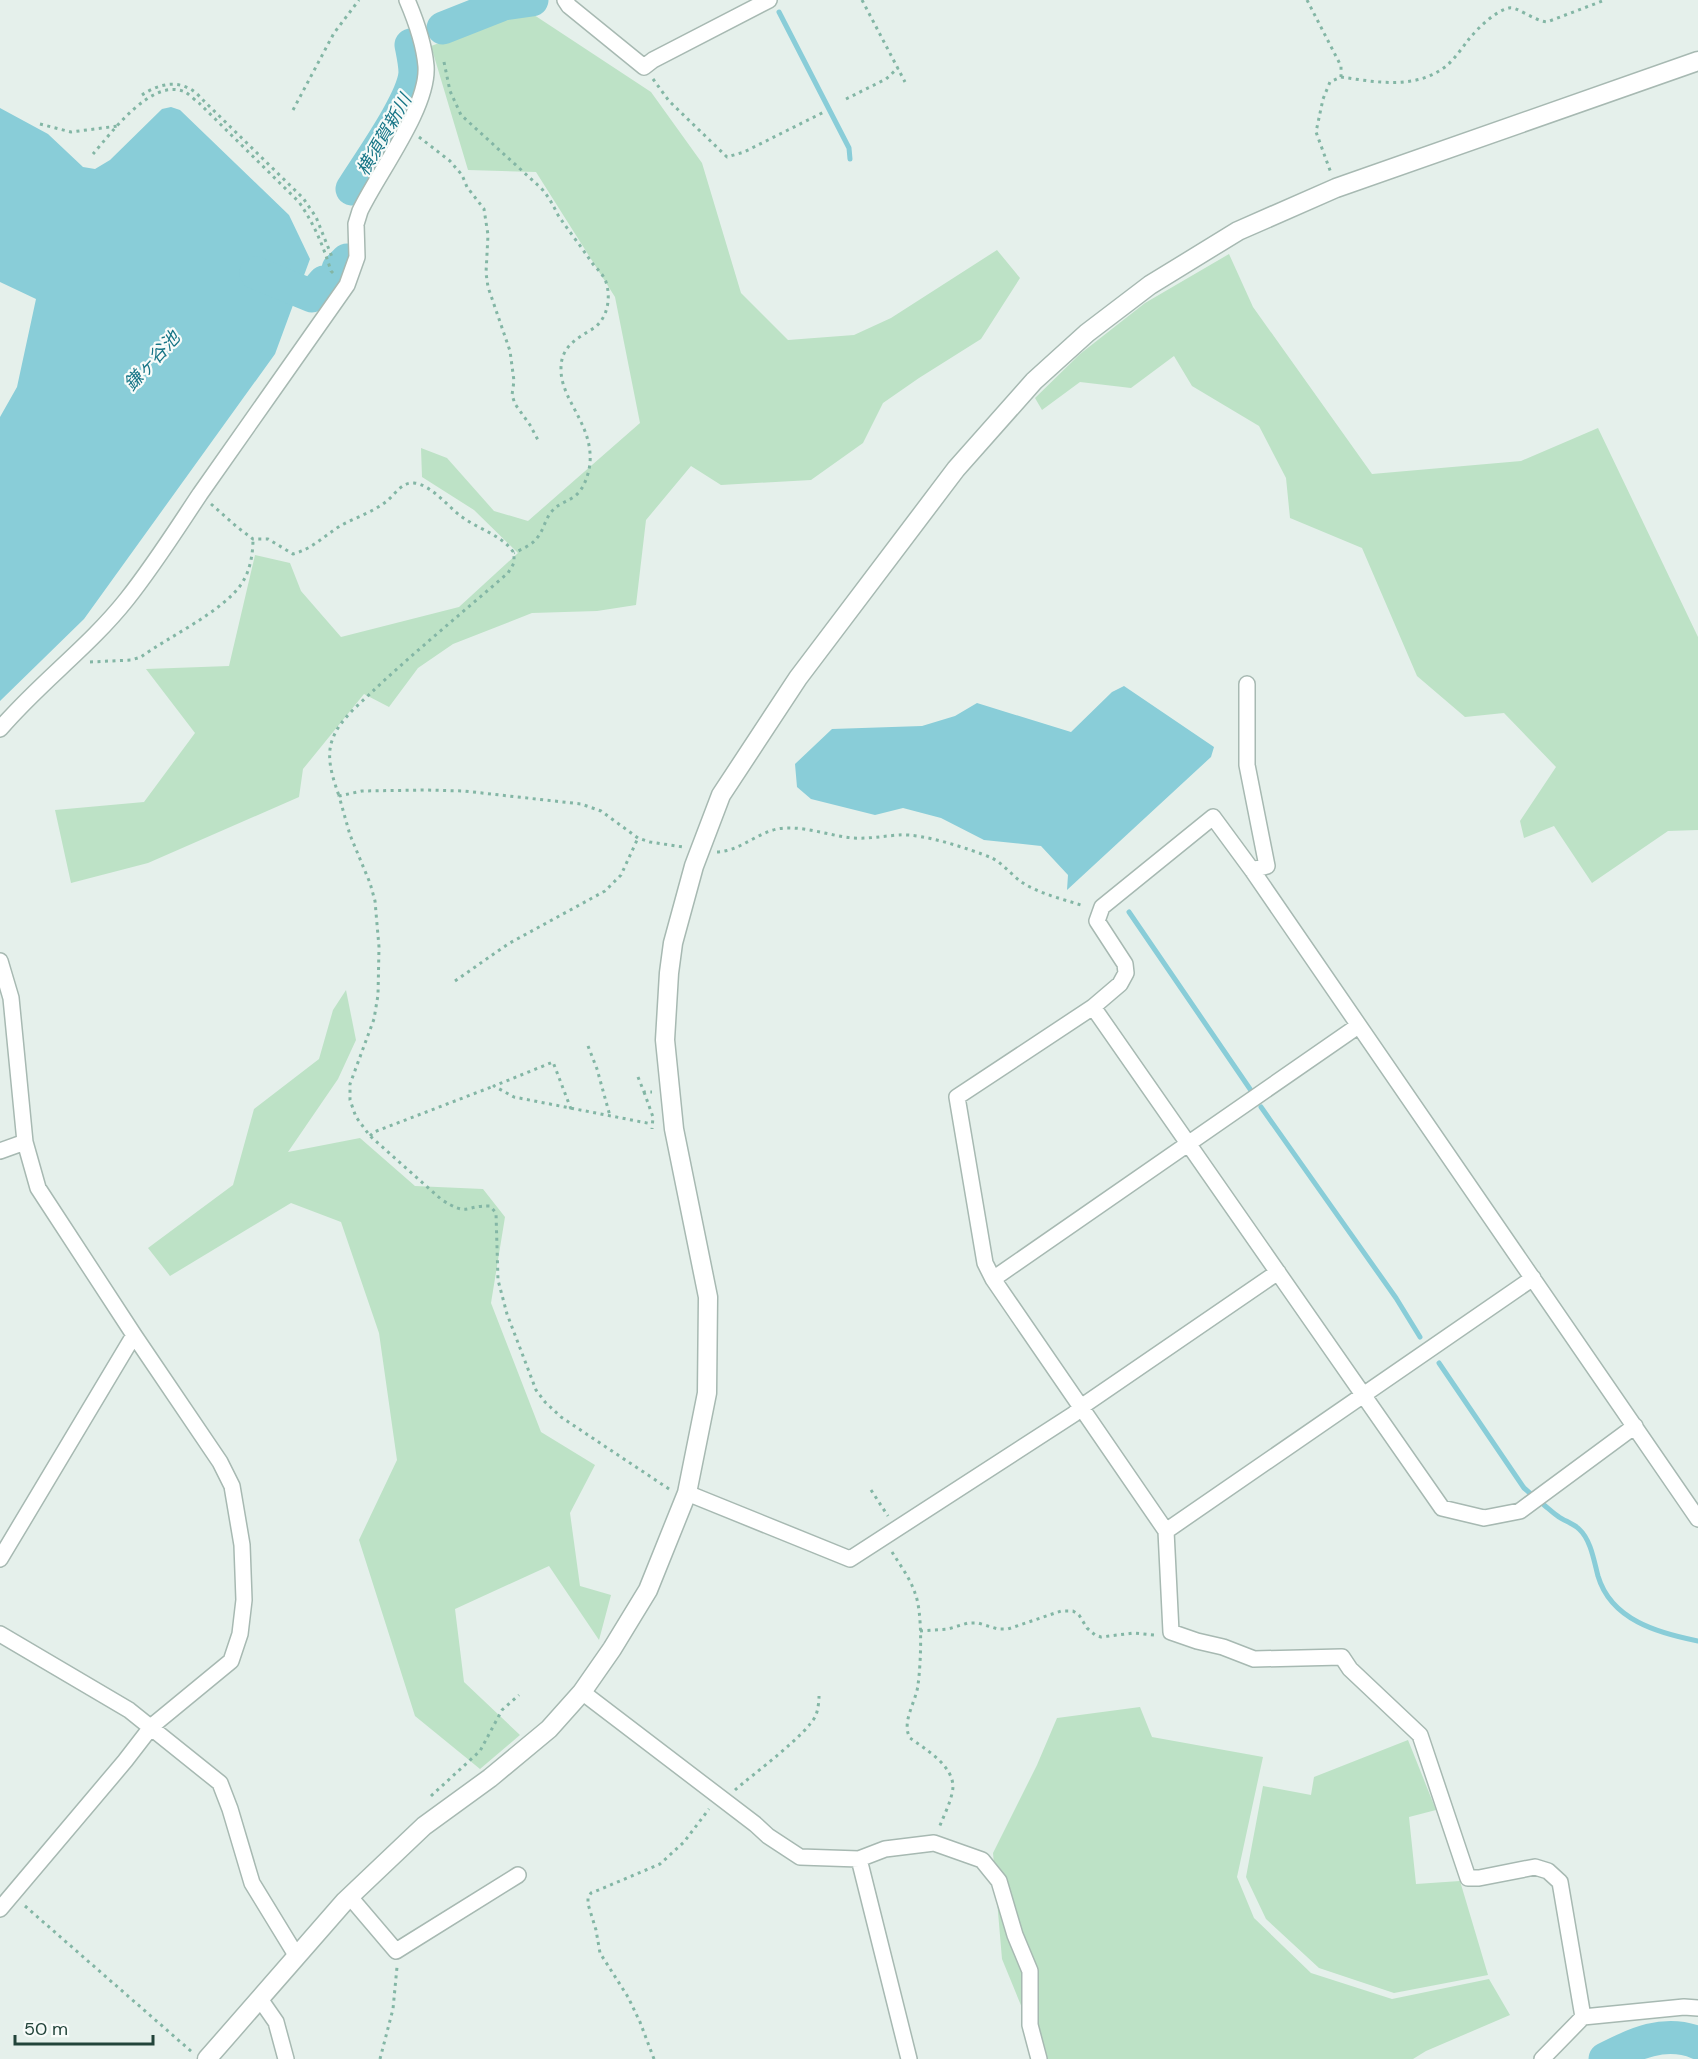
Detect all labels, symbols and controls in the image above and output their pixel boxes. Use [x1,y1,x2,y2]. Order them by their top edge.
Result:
water label: 横須賀新川 [351,88,418,180]
water label: 鎌ヶ谷池 [119,325,186,396]
scale bar [15,2008,153,2046]
text: 50 m [24,2017,68,2041]

